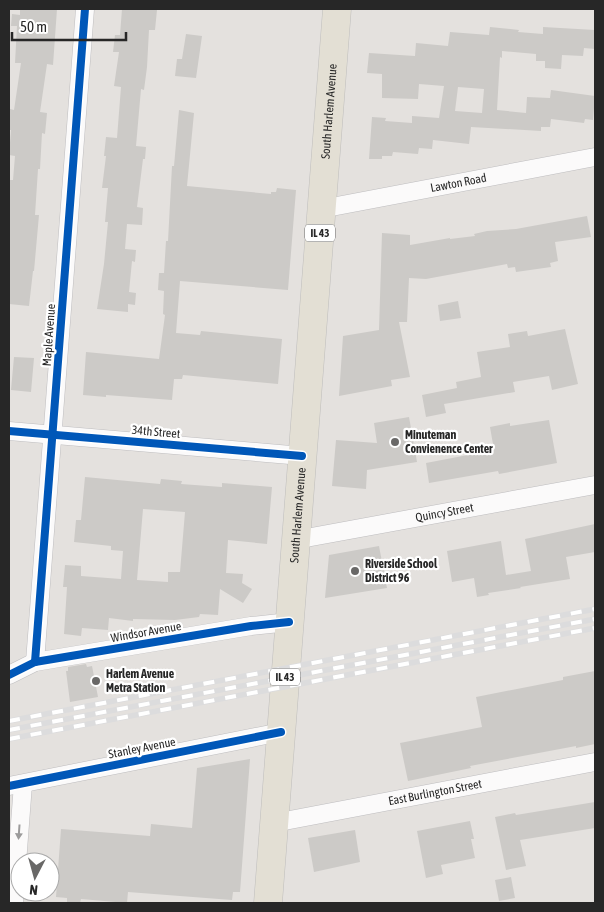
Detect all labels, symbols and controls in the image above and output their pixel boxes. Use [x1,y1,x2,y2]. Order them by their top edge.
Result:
scale bar [12,10,126,42]
text: 50 m [20,18,47,35]
street label: South Harlem Avenue [318,63,340,160]
street label: Lawton Road [429,171,488,195]
road number: IL 43 [305,224,335,242]
street label: Maple Avenue [40,303,58,367]
street label: 34th Street [131,423,181,441]
place label: Minuteman Convienence Center [405,428,493,456]
marker: Minuteman Convienence Center [389,436,401,448]
street label: South Harlem Avenue [287,467,309,563]
street label: Quincy Street [414,500,475,525]
place label: Riverside School District 96 [365,557,438,585]
marker: Riverside School District 96 [349,565,361,577]
street label: Windsor Avenue [110,619,182,645]
place label: Harlem Avenue Metra Station [106,667,175,695]
road number: IL 43 [270,669,300,686]
marker: Harlem Avenue Metra Station [90,675,102,687]
street label: Stanley Avenue [107,735,177,761]
street label: East Burlington Street [387,777,484,808]
one-way arrow [15,825,23,841]
north arrow [10,852,60,902]
text: N [29,882,39,898]

